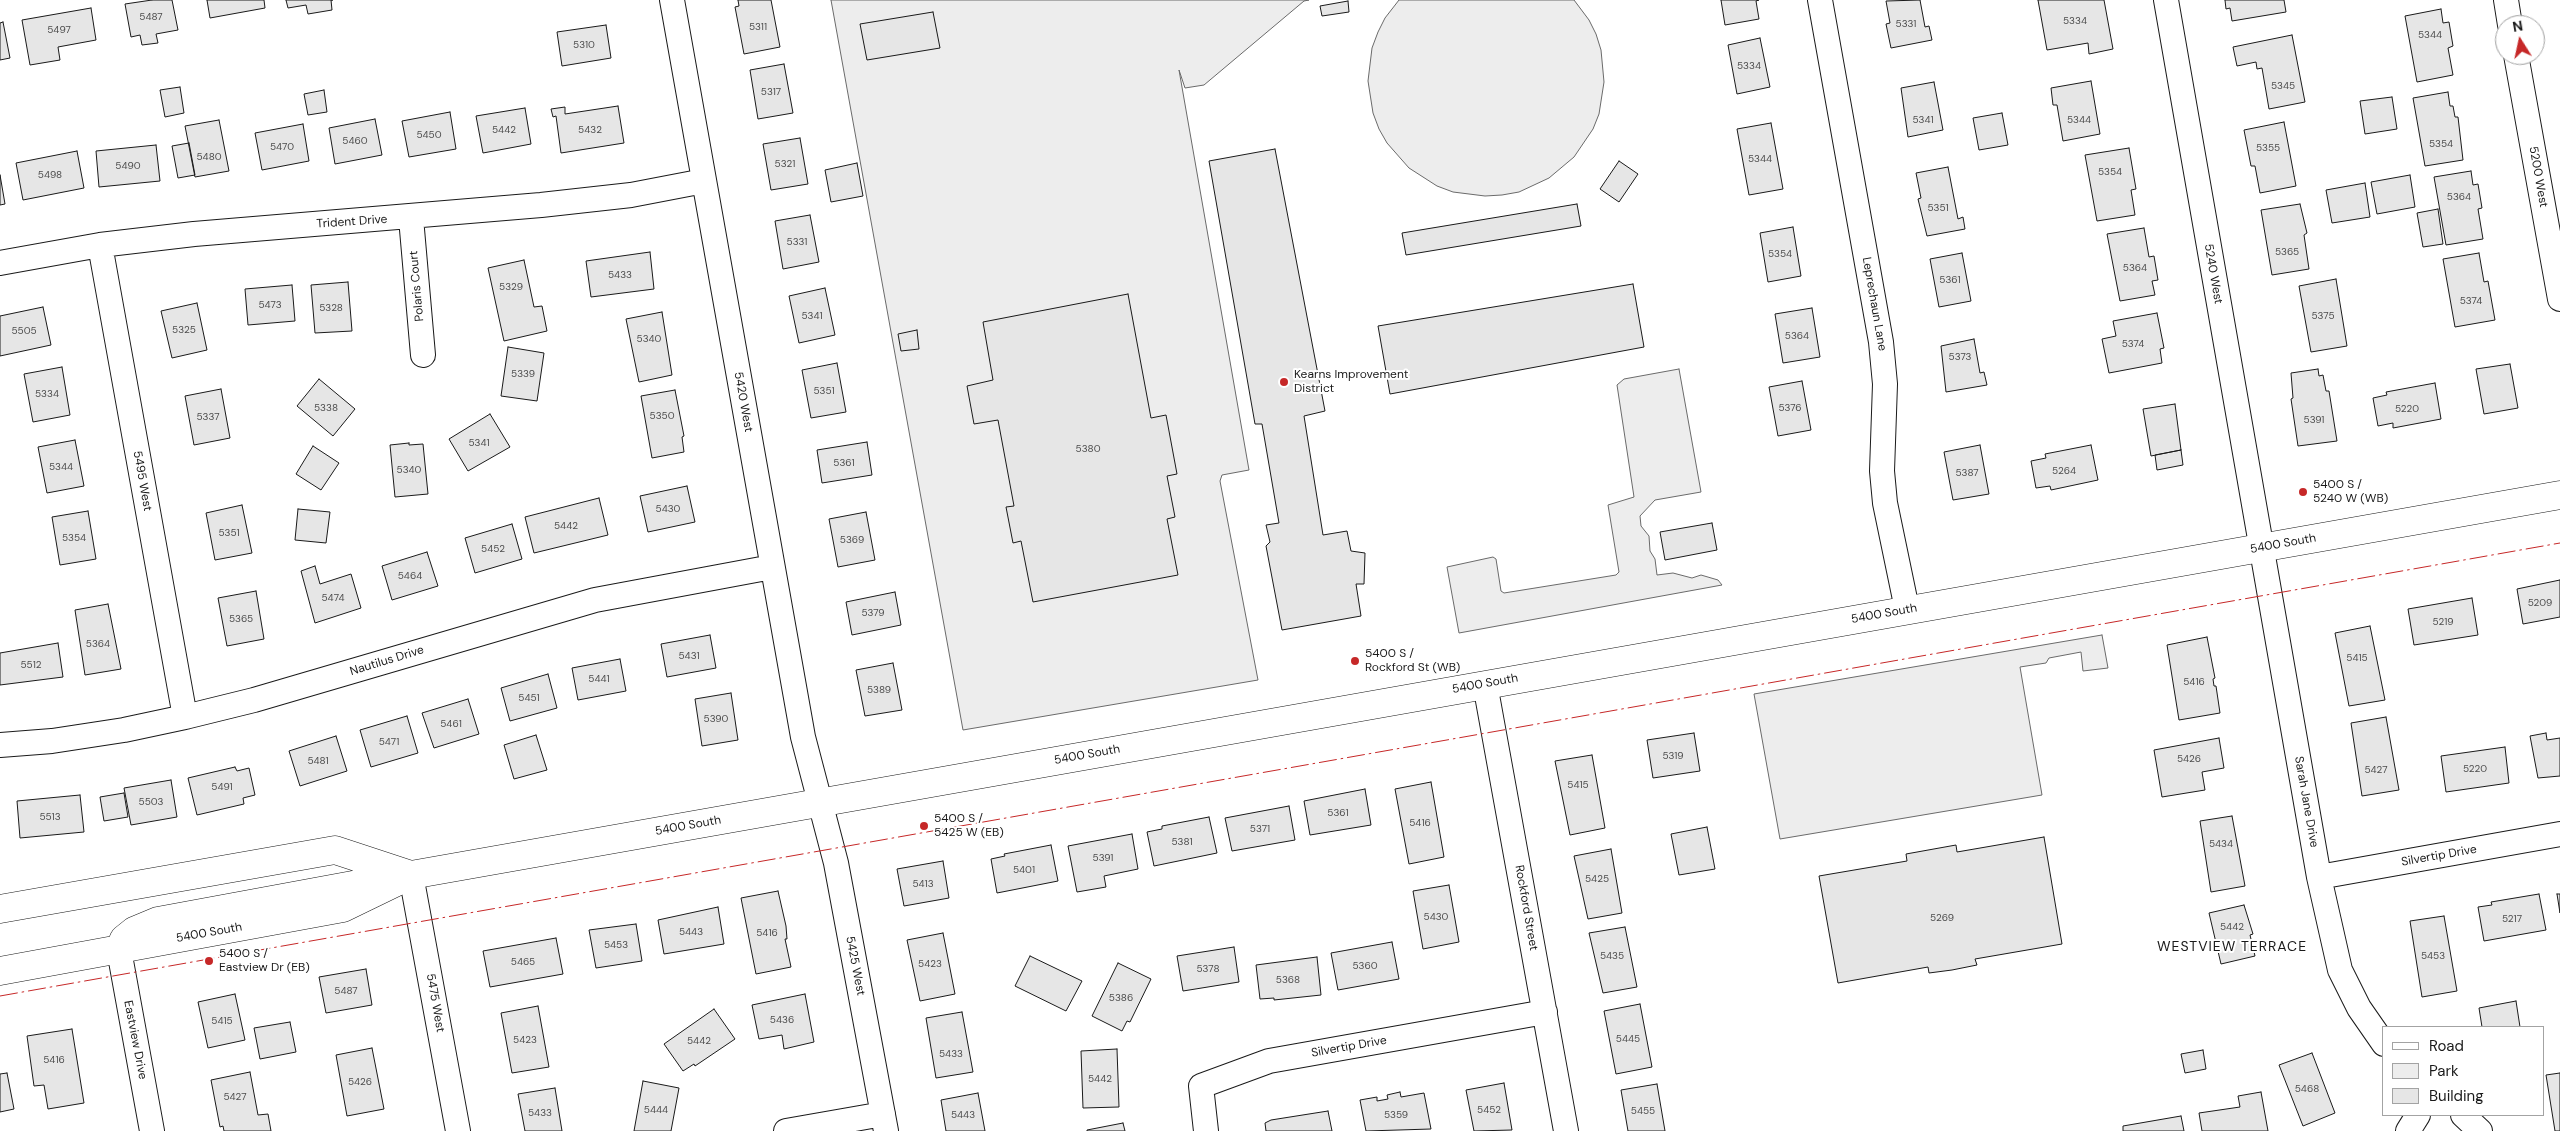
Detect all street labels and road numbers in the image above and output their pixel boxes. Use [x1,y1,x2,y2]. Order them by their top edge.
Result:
street label: 5200 West [2526,145,2550,209]
street label: Trident Drive [316,212,388,232]
street label: 5240 West [2201,243,2225,305]
street label: Polaris Court [407,250,427,322]
street label: Leprechaun Lane [1859,256,1889,352]
street label: 5420 West [731,371,755,433]
street label: 5495 West [130,450,154,512]
street label: 5400 South [2249,531,2317,557]
street label: 5400 South [1850,601,1918,627]
street label: Nautilus Drive [348,643,426,679]
street label: 5400 South [1451,671,1519,697]
street label: 5400 South [1053,742,1121,768]
street label: Sarah Jane Drive [2291,755,2321,849]
street label: 5400 South [654,813,722,839]
street label: Silvertip Drive [2400,842,2478,870]
street label: Rockford Street [1511,864,1541,952]
street label: 5400 South [175,920,243,946]
street label: 5425 West [842,935,868,997]
street label: 5475 West [423,972,447,1034]
street label: Eastview Drive [120,999,150,1081]
street label: Silvertip Drive [1310,1033,1388,1061]

